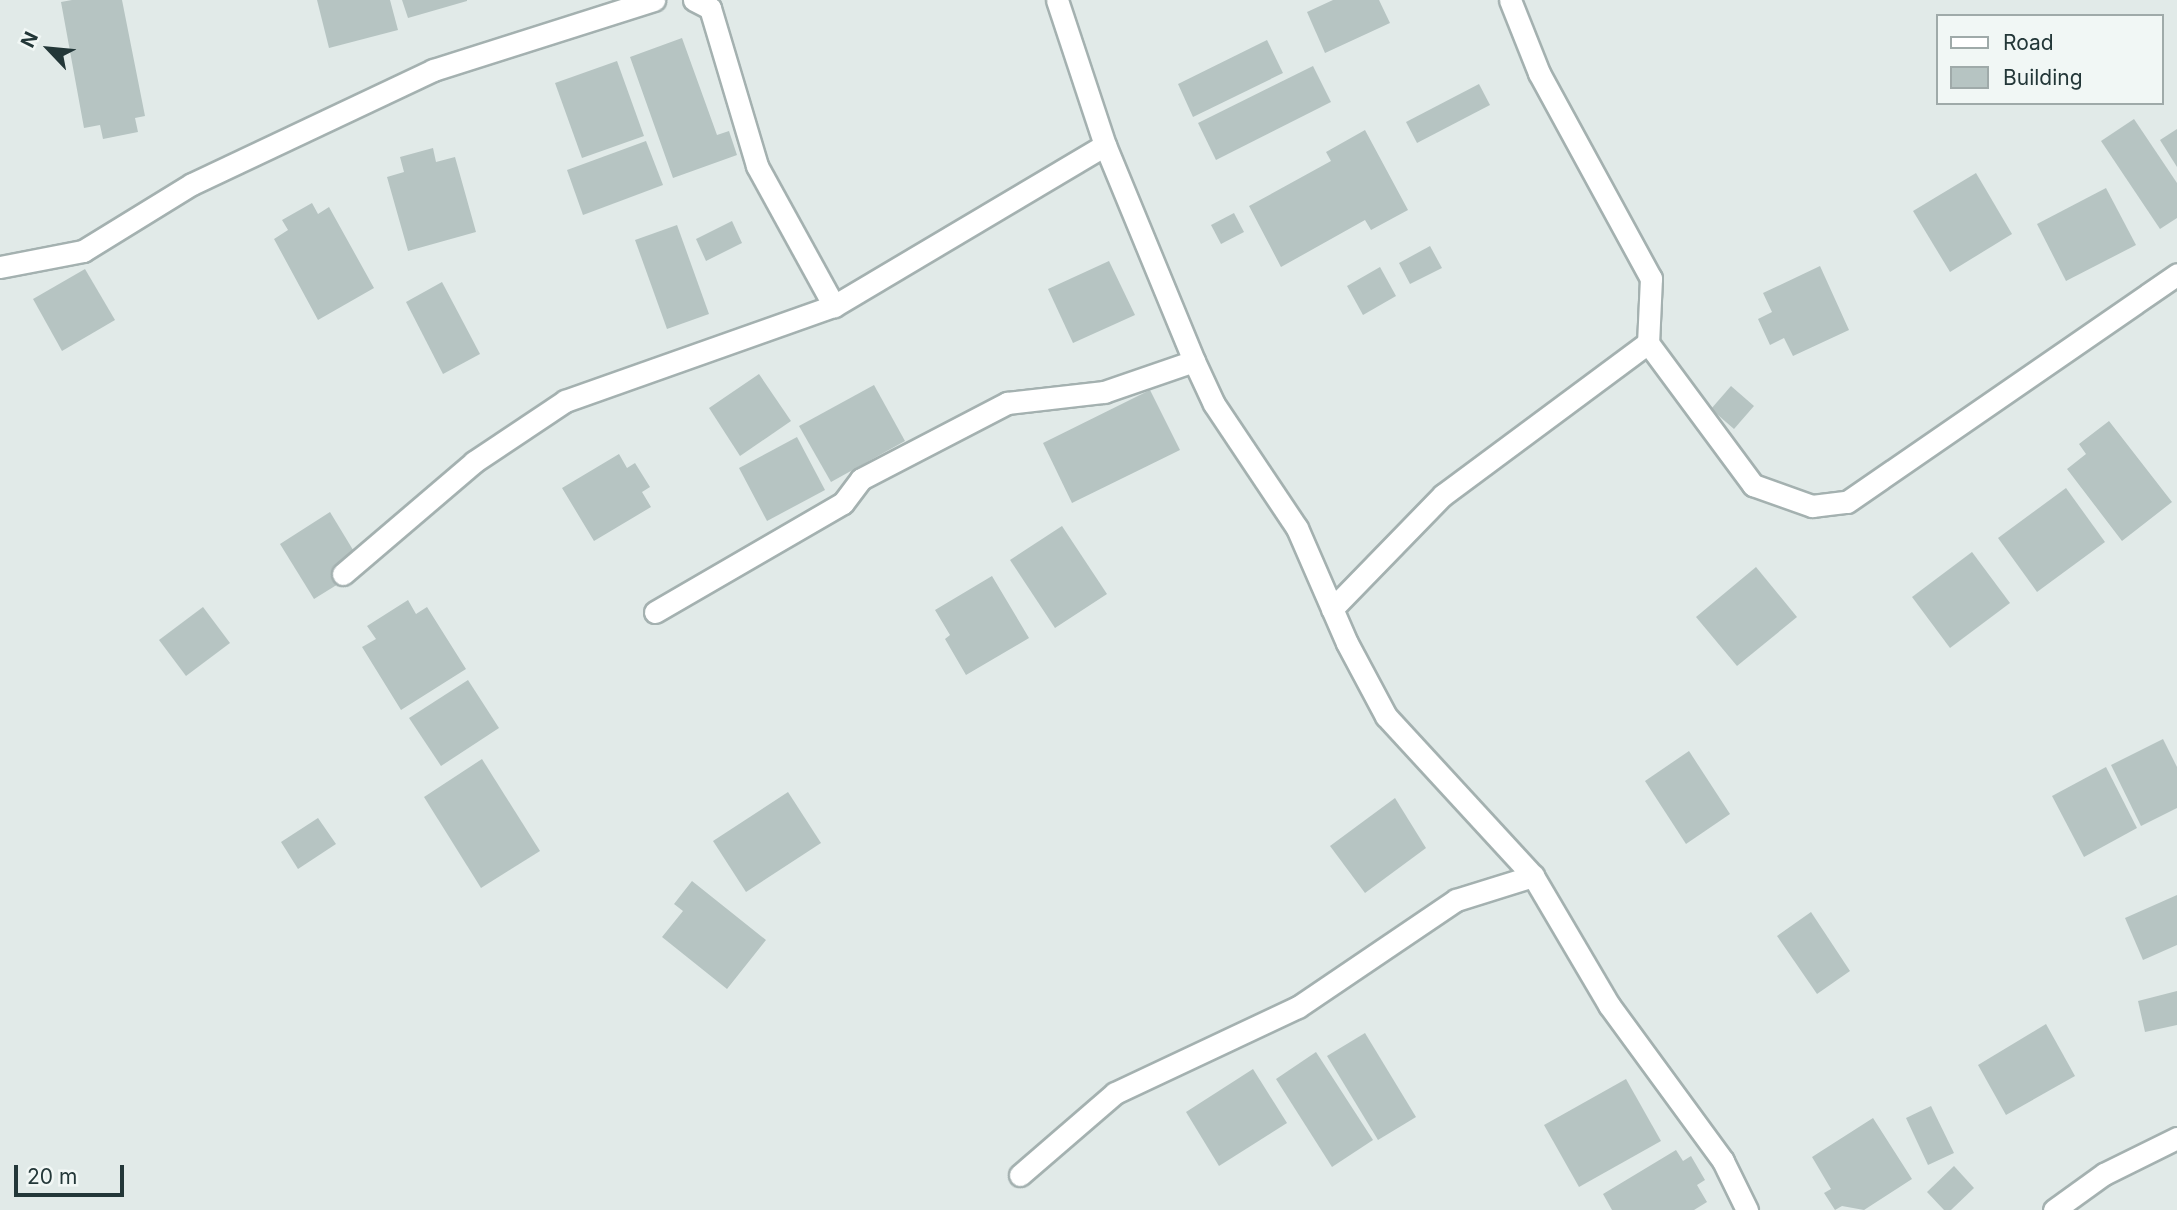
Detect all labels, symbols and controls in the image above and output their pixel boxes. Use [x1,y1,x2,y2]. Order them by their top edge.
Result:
north arrow [14,14,84,84]
legend [1936,14,2163,105]
text: N [16,28,43,51]
text: Road [2003,30,2054,55]
text: Building [2003,65,2083,90]
scale bar [18,1150,128,1194]
text: 20 m [27,1164,77,1189]

